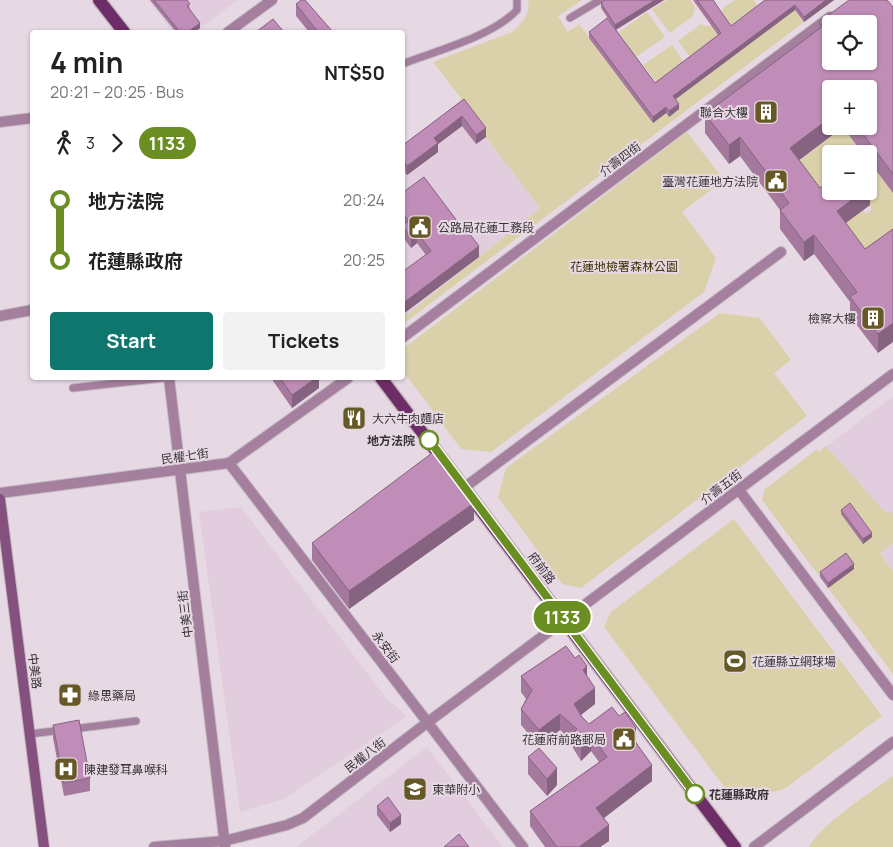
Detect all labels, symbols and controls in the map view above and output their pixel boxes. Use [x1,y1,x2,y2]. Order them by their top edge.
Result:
map controls [822,15,877,200]
button: locate [822,15,877,70]
text: 4 min [50,43,123,81]
text: NT$50 [324,60,385,86]
button: + [822,80,877,135]
text: 20:21 – 20:25 · Bus [50,81,184,103]
building icon: 聯合大樓 [753,99,779,125]
place label: 聯合大樓 [700,104,748,121]
icon: walk [50,129,78,157]
icon: forward [103,129,131,157]
text: 1133 [149,131,186,155]
text: 3 [86,132,95,154]
street label: 介壽四街 [596,138,644,180]
button: − [822,145,877,200]
public building icon: 臺灣花蓮地方法院 [763,168,789,194]
place label: 臺灣花蓮地方法院 [662,173,758,190]
text: 地方法院 [88,188,164,214]
text: 20:24 [343,189,385,211]
public building icon: 公路局花蓮工務段 [407,214,433,240]
place label: 公路局花蓮工務段 [438,219,534,236]
text: 花蓮縣政府 [88,248,183,274]
text: 20:25 [343,249,385,271]
park label: 花蓮地檢署森林公園 [570,258,678,275]
building icon: 檢察大樓 [860,305,886,331]
place label: 檢察大樓 [808,310,856,327]
button: Start [50,312,213,370]
button: Tickets [223,312,385,370]
restaurant icon: 大六牛肉麵店 [341,405,367,431]
place label: 大六牛肉麵店 [372,410,444,427]
marker: 地方法院 [419,430,439,450]
place label: 地方法院 [367,432,415,449]
street label: 民權七街 [160,444,210,468]
street label: 介壽五街 [697,466,745,508]
street label: 府前路 [524,549,560,587]
street label: 中美三街 [174,589,196,639]
line badge: 1133 [527,601,597,633]
text: 1133 [544,605,580,629]
street label: 永安街 [368,628,404,666]
sports icon: 花蓮縣立網球場 [722,648,748,674]
street label: 中美路 [24,652,46,690]
place label: 花蓮縣立網球場 [752,653,836,670]
pharmacy icon: 綠思藥局 [57,682,83,708]
place label: 綠思藥局 [88,687,136,704]
public building icon: 花蓮府前路郵局 [611,726,637,752]
place label: 花蓮府前路郵局 [522,731,606,748]
street label: 民權八街 [341,734,389,776]
hospital icon: 陳建發耳鼻喉科 [53,756,79,782]
place label: 陳建發耳鼻喉科 [84,761,168,778]
school or university icon: 東華附小 [402,776,428,802]
place label: 東華附小 [432,781,480,798]
marker: 花蓮縣政府 [685,784,705,804]
place label: 花蓮縣政府 [709,786,769,803]

